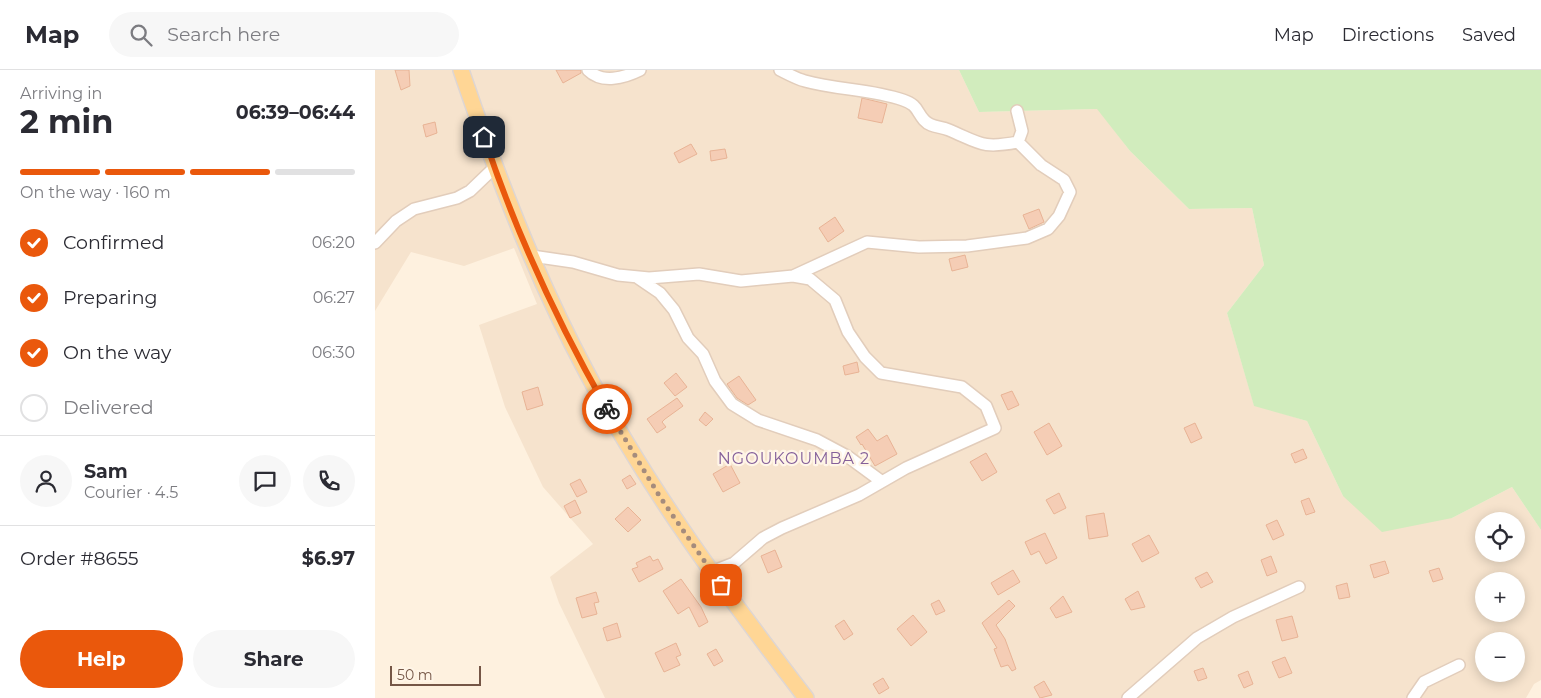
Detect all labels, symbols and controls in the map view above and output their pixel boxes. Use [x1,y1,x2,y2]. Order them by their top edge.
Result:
search box [109,12,459,57]
text: Map [25,20,79,49]
icon: search [127,21,155,49]
text: Search here [167,23,280,46]
text: Map [1274,24,1314,46]
text: Directions [1342,24,1434,46]
text: Saved [1462,24,1516,46]
text: Arriving in [20,84,102,103]
text: 06:39–06:44 [236,101,355,124]
text: 2 min [20,102,113,141]
pin [463,116,505,158]
icon: home [470,123,498,151]
text: On the way · 160 m [20,183,171,202]
icon: check [20,229,48,257]
text: Confirmed [63,231,164,254]
text: 06:20 [312,233,355,252]
icon: check [20,284,48,312]
text: Preparing [63,286,158,309]
text: 06:27 [313,288,355,307]
icon: check [20,339,48,367]
text: On the way [63,341,171,364]
text: 06:30 [312,343,355,362]
courier [582,384,632,434]
icon: bike [593,395,621,423]
text: Delivered [63,396,154,419]
district label: NGOUKOUMBA 2 [718,449,870,468]
button: person [20,455,72,507]
button: chat [239,455,291,507]
button: phone [303,455,355,507]
text: Sam [84,460,128,483]
text: Courier · 4.5 [84,483,178,502]
map controls [1475,512,1525,682]
button: locate [1475,512,1525,562]
text: Order #8655 [20,547,139,570]
text: $6.97 [302,547,355,570]
pin [700,564,742,606]
icon: bag [707,571,735,599]
button: + [1475,572,1525,622]
button: Help [20,630,183,688]
button: Share [193,630,355,688]
button: − [1475,632,1525,682]
scale bar [390,663,481,686]
text: 50 m [397,666,433,684]

